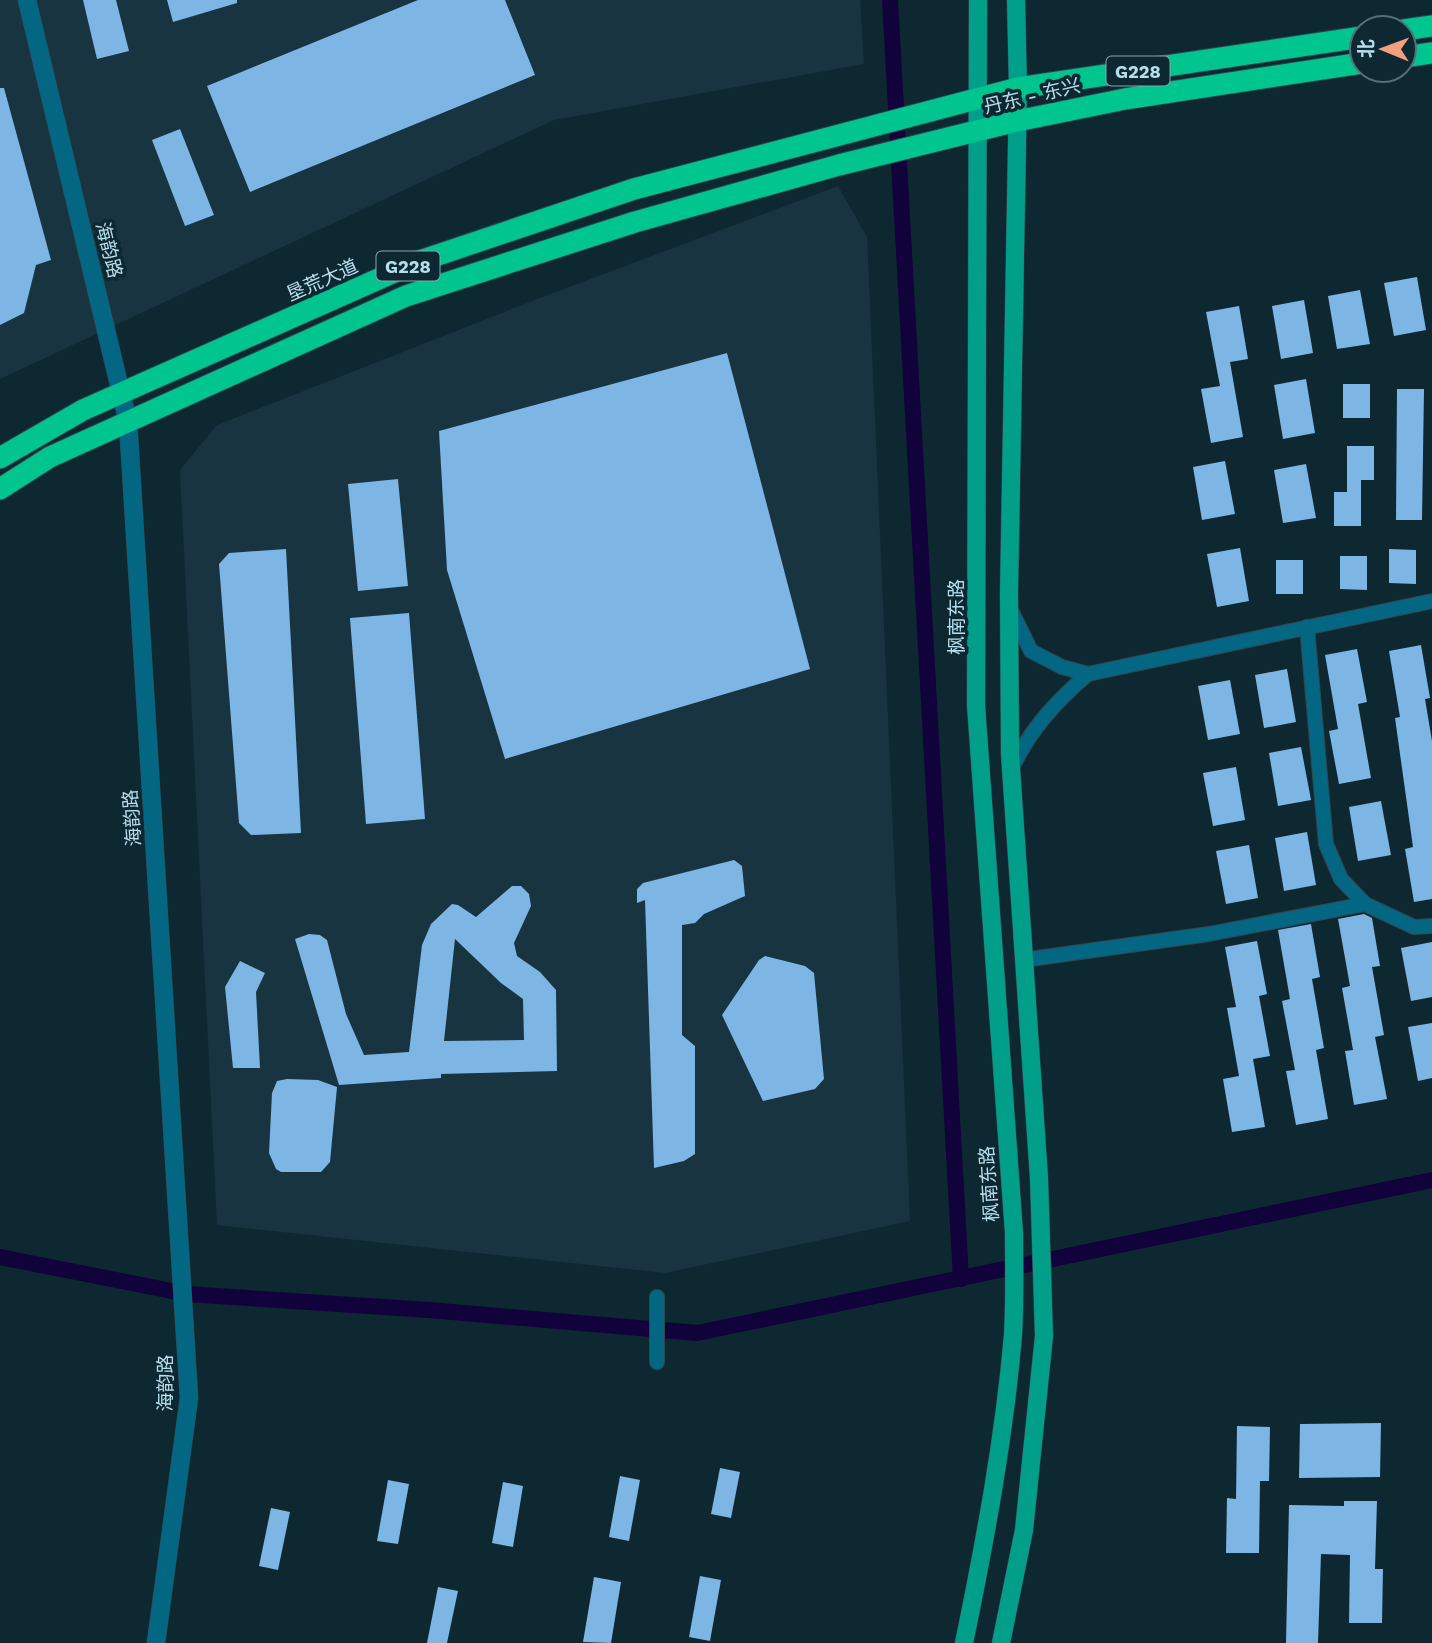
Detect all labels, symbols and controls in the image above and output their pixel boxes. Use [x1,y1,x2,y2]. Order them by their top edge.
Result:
north arrow [1348,14,1418,84]
text: 北 [1355,39,1378,58]
road number: G228 [1106,56,1170,86]
street label: 丹东 - 东兴 [981,74,1083,118]
street label: 海韵路 [91,220,127,280]
road number: G228 [376,252,440,280]
street label: 垦荒大道 [283,254,361,306]
street label: 枫南东路 [945,579,968,655]
street label: 海韵路 [119,789,145,847]
street label: 枫南东路 [975,1145,1003,1223]
street label: 海韵路 [154,1354,177,1412]

